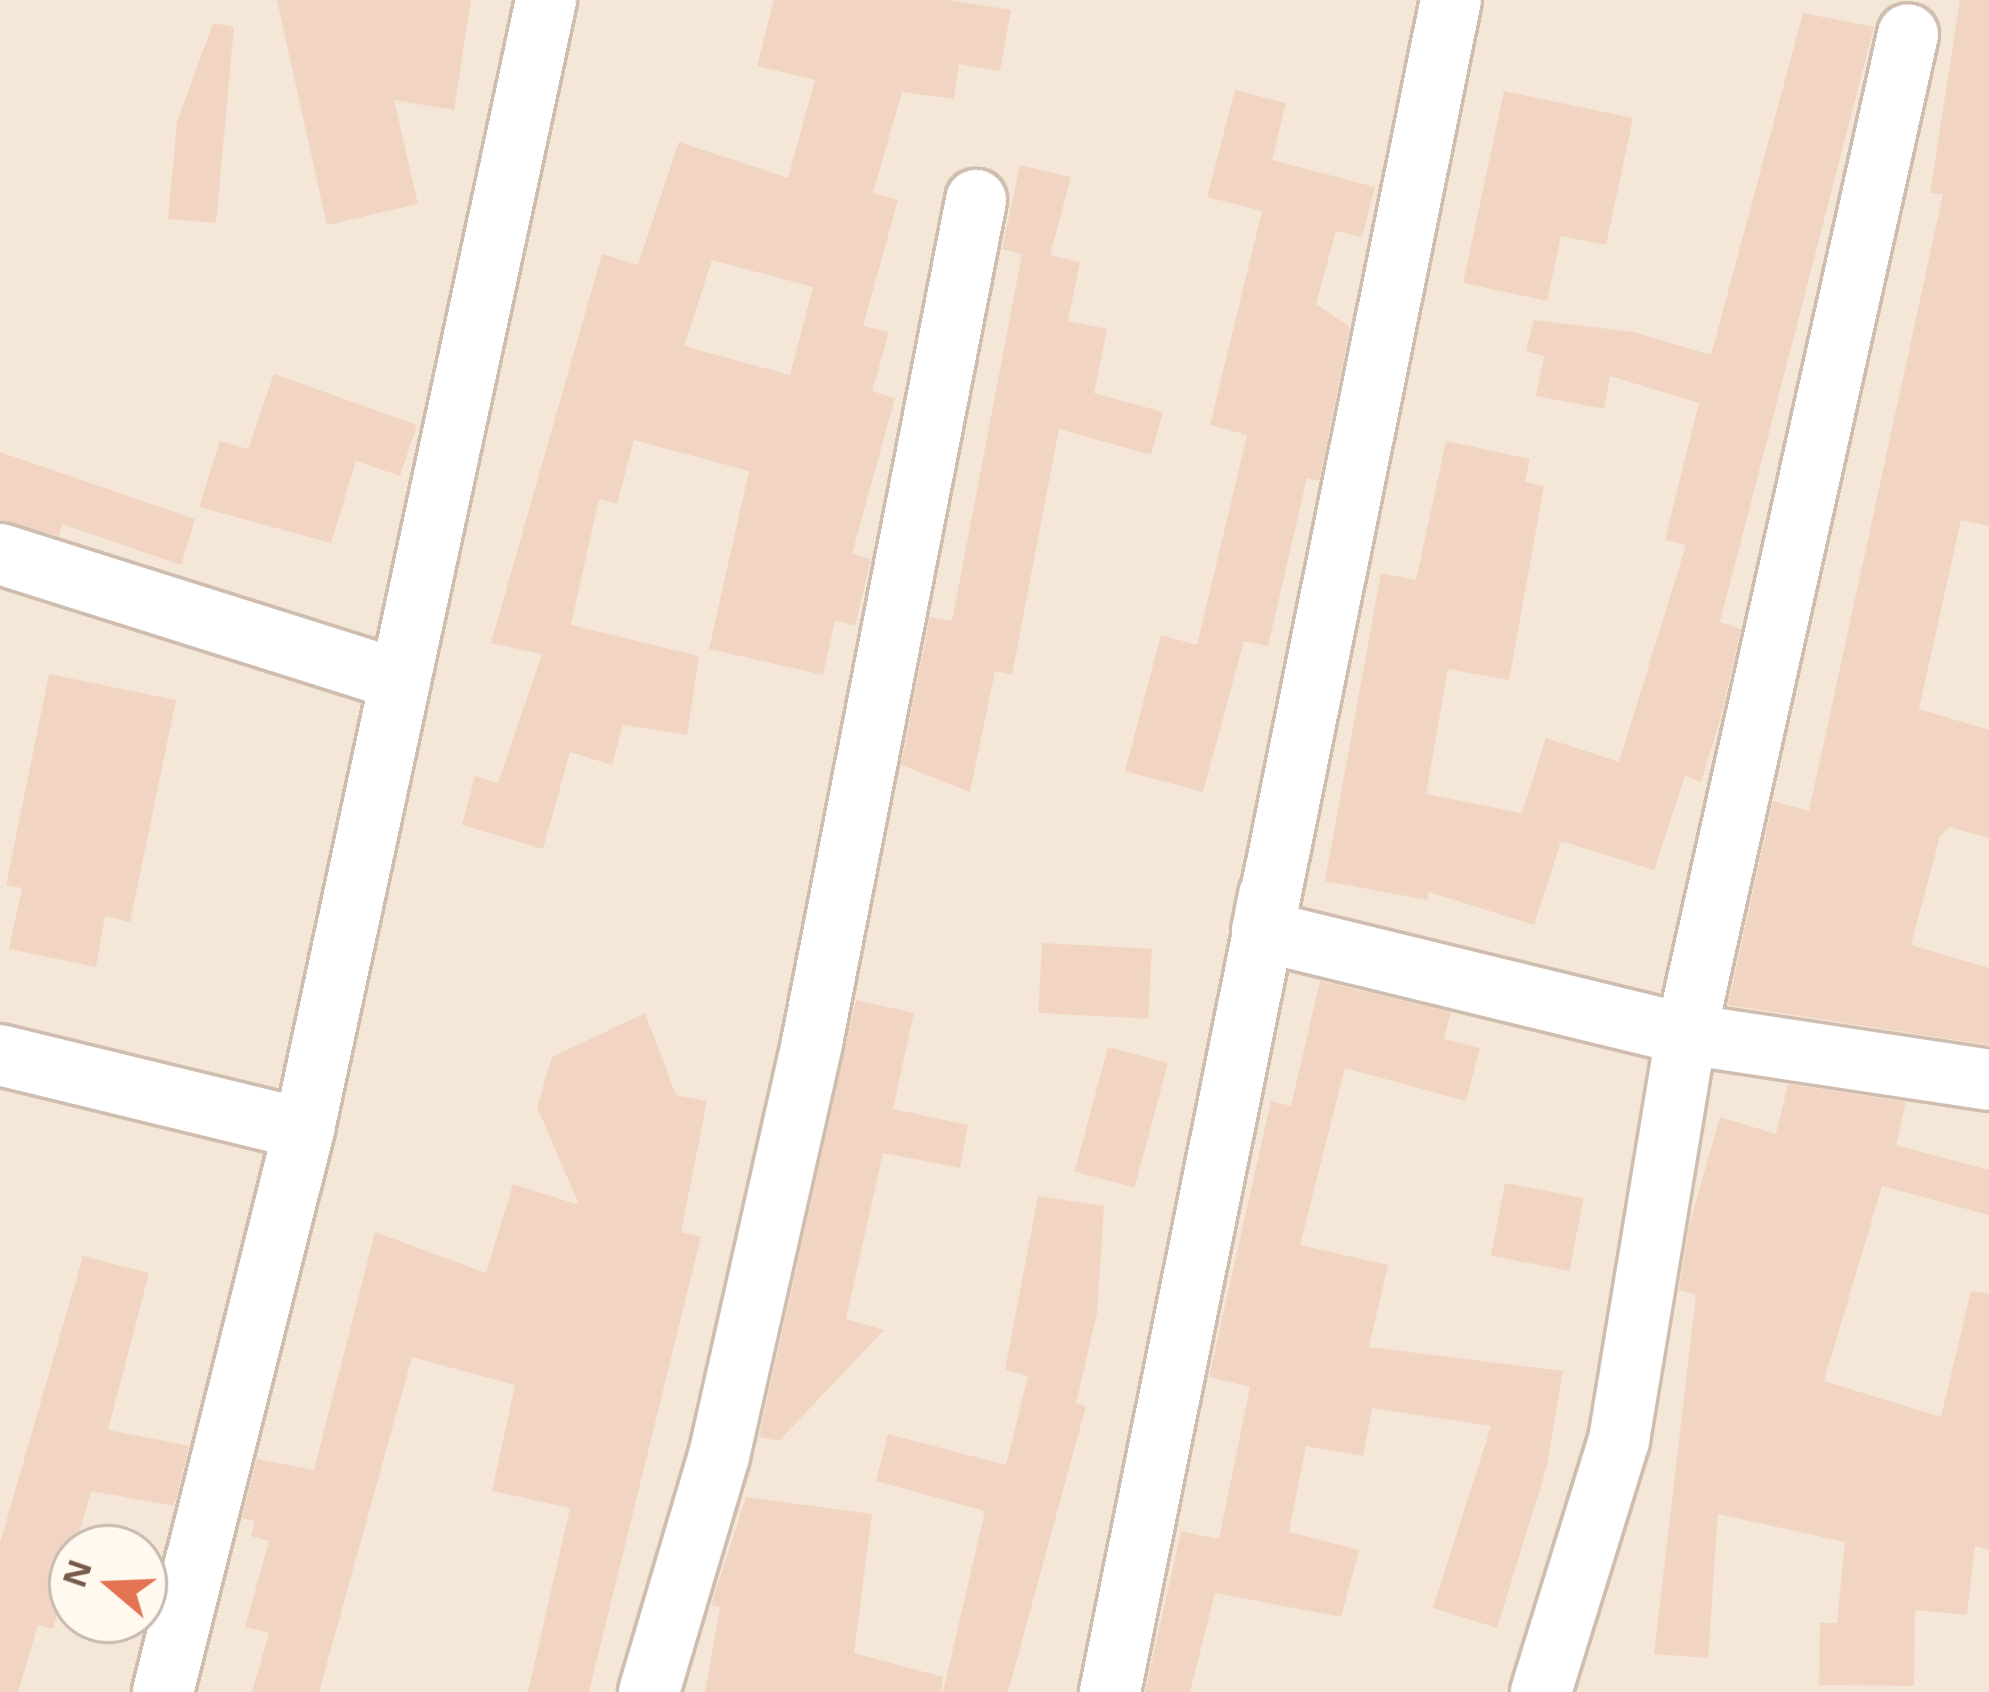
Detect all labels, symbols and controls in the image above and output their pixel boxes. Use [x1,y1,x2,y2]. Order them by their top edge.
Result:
north arrow [48,1524,168,1644]
text: N [51,1553,102,1593]

